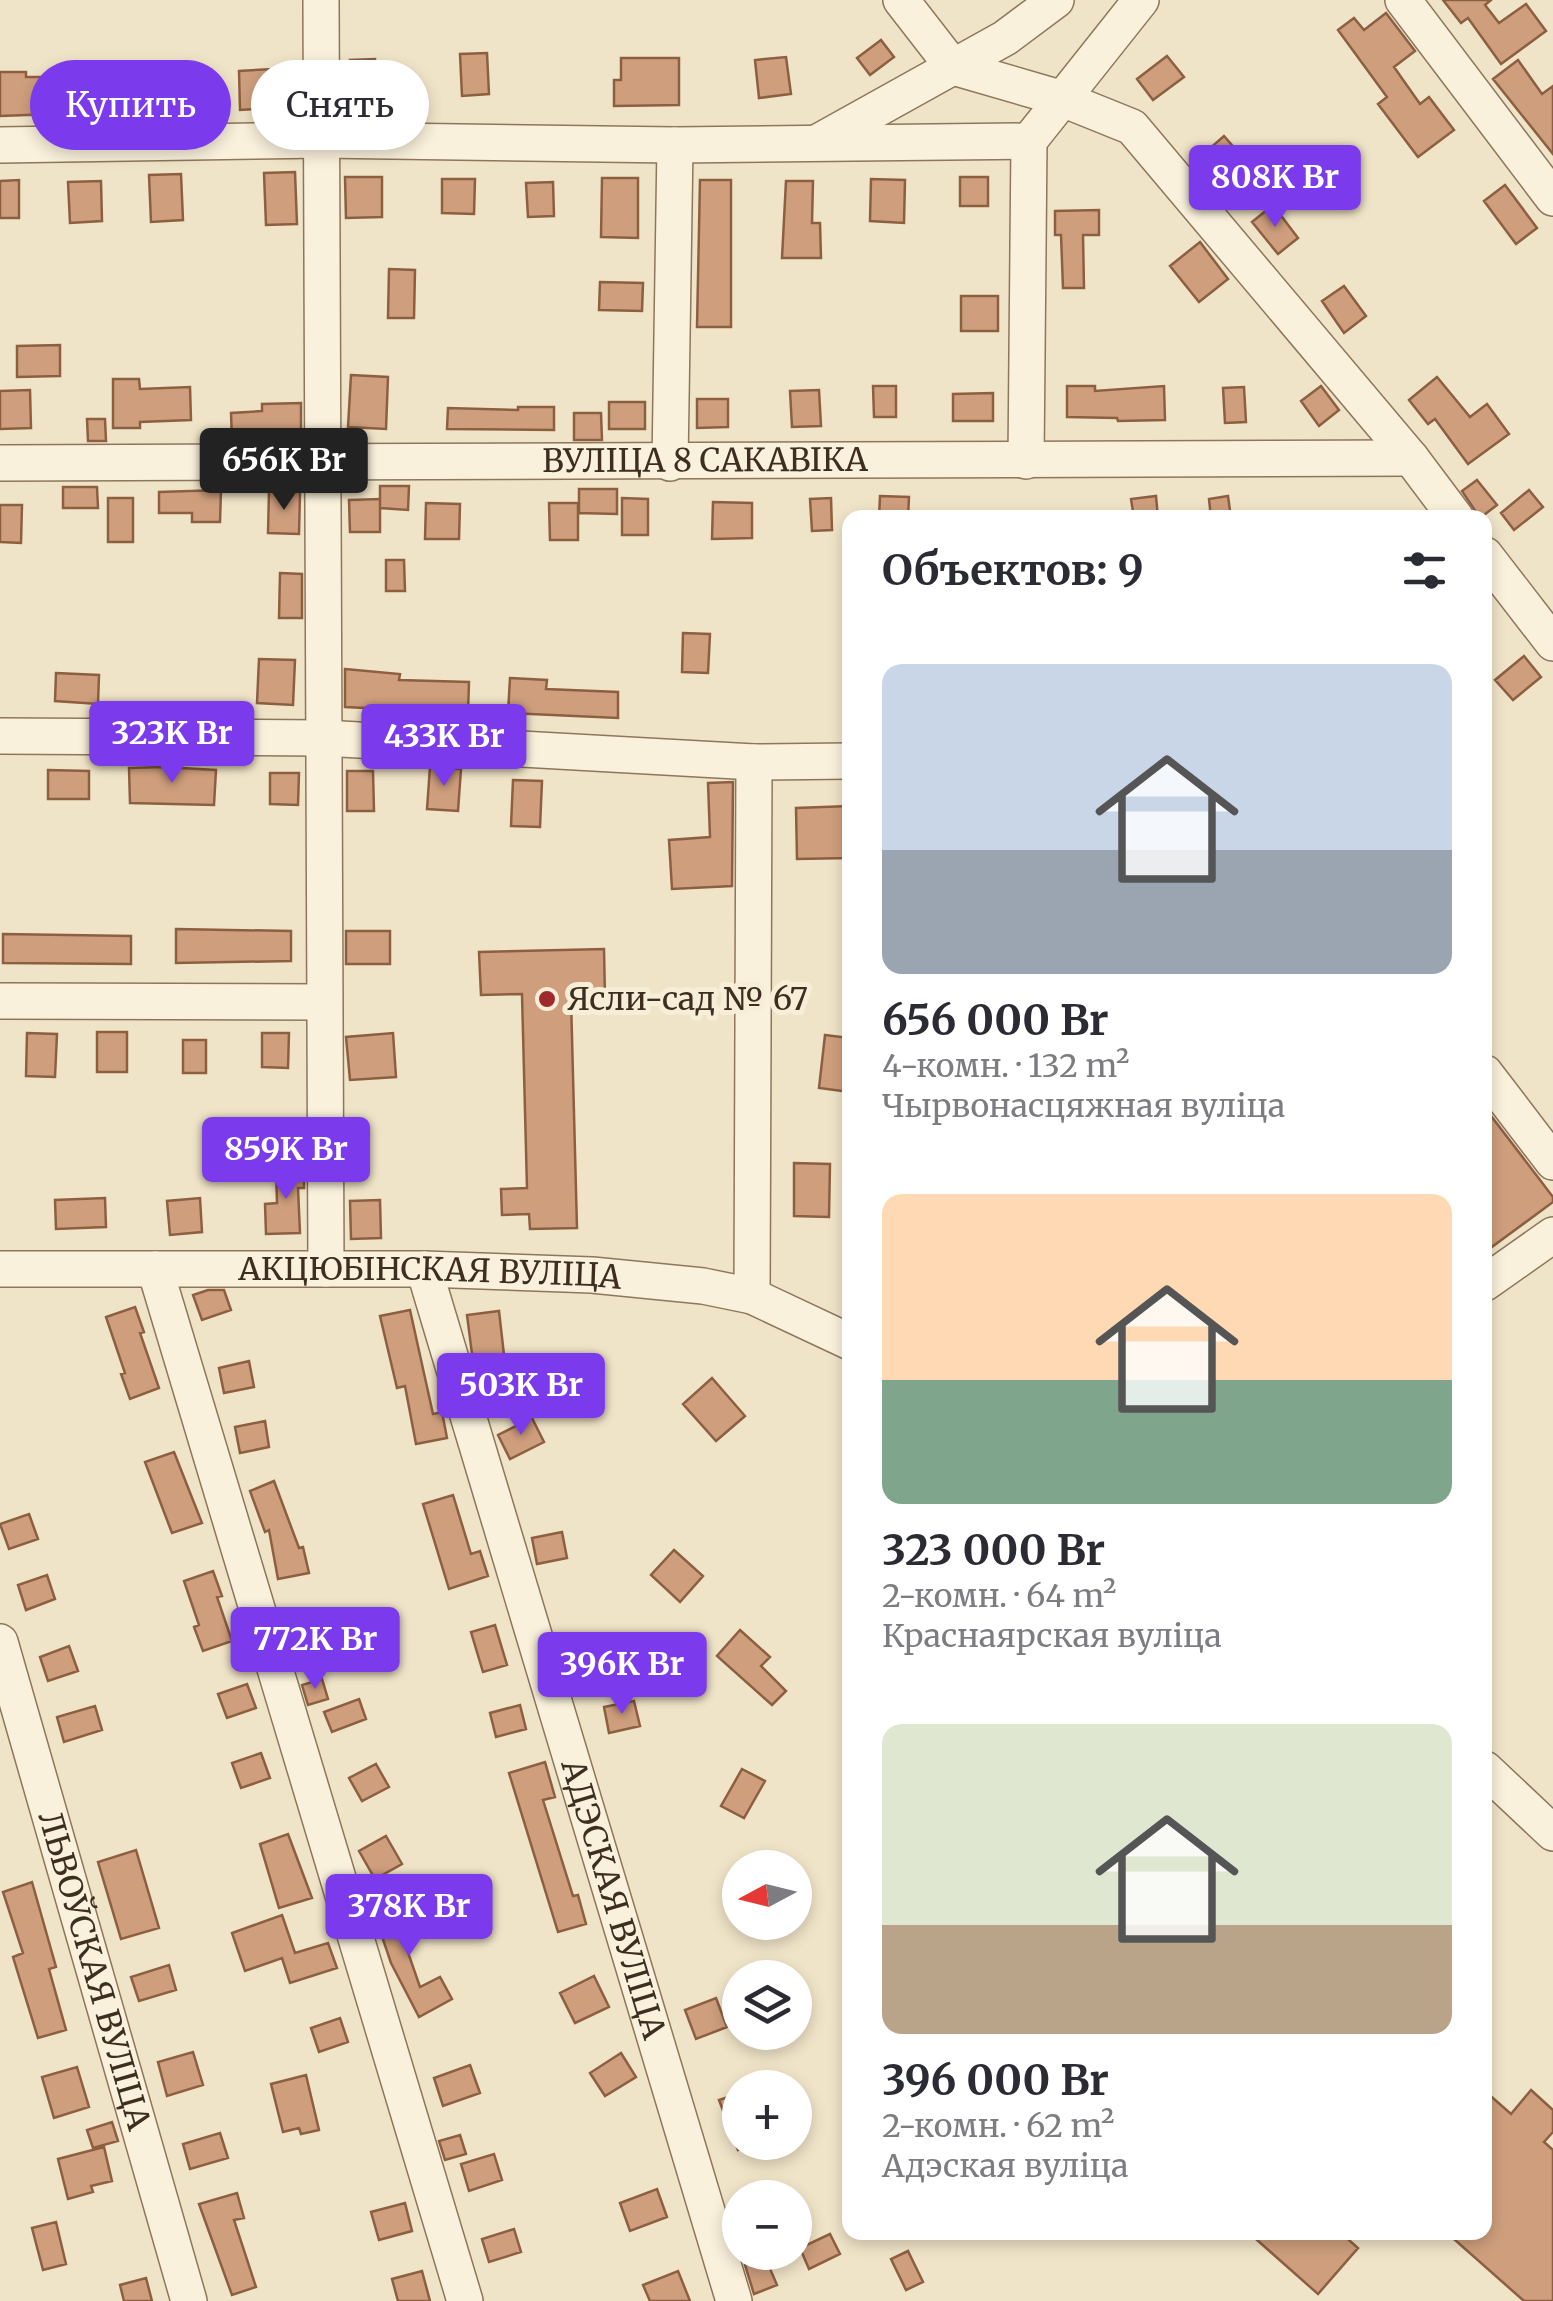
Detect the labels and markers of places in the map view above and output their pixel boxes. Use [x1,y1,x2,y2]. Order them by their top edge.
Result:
pin: 808K Br [1183,145,1367,230]
pin: 656K Br [192,428,376,513]
pin: 323K Br [80,701,264,786]
pin: 433K Br [352,704,536,789]
place label: Ясли-сад № 67 [567,979,808,1019]
marker: Ясли-сад № 67 [536,988,558,1010]
pin: 859K Br [194,1117,378,1202]
pin: 503K Br [429,1353,613,1438]
pin: 772K Br [223,1607,407,1692]
pin: 396K Br [530,1632,714,1717]
pin: 378K Br [317,1874,501,1959]

